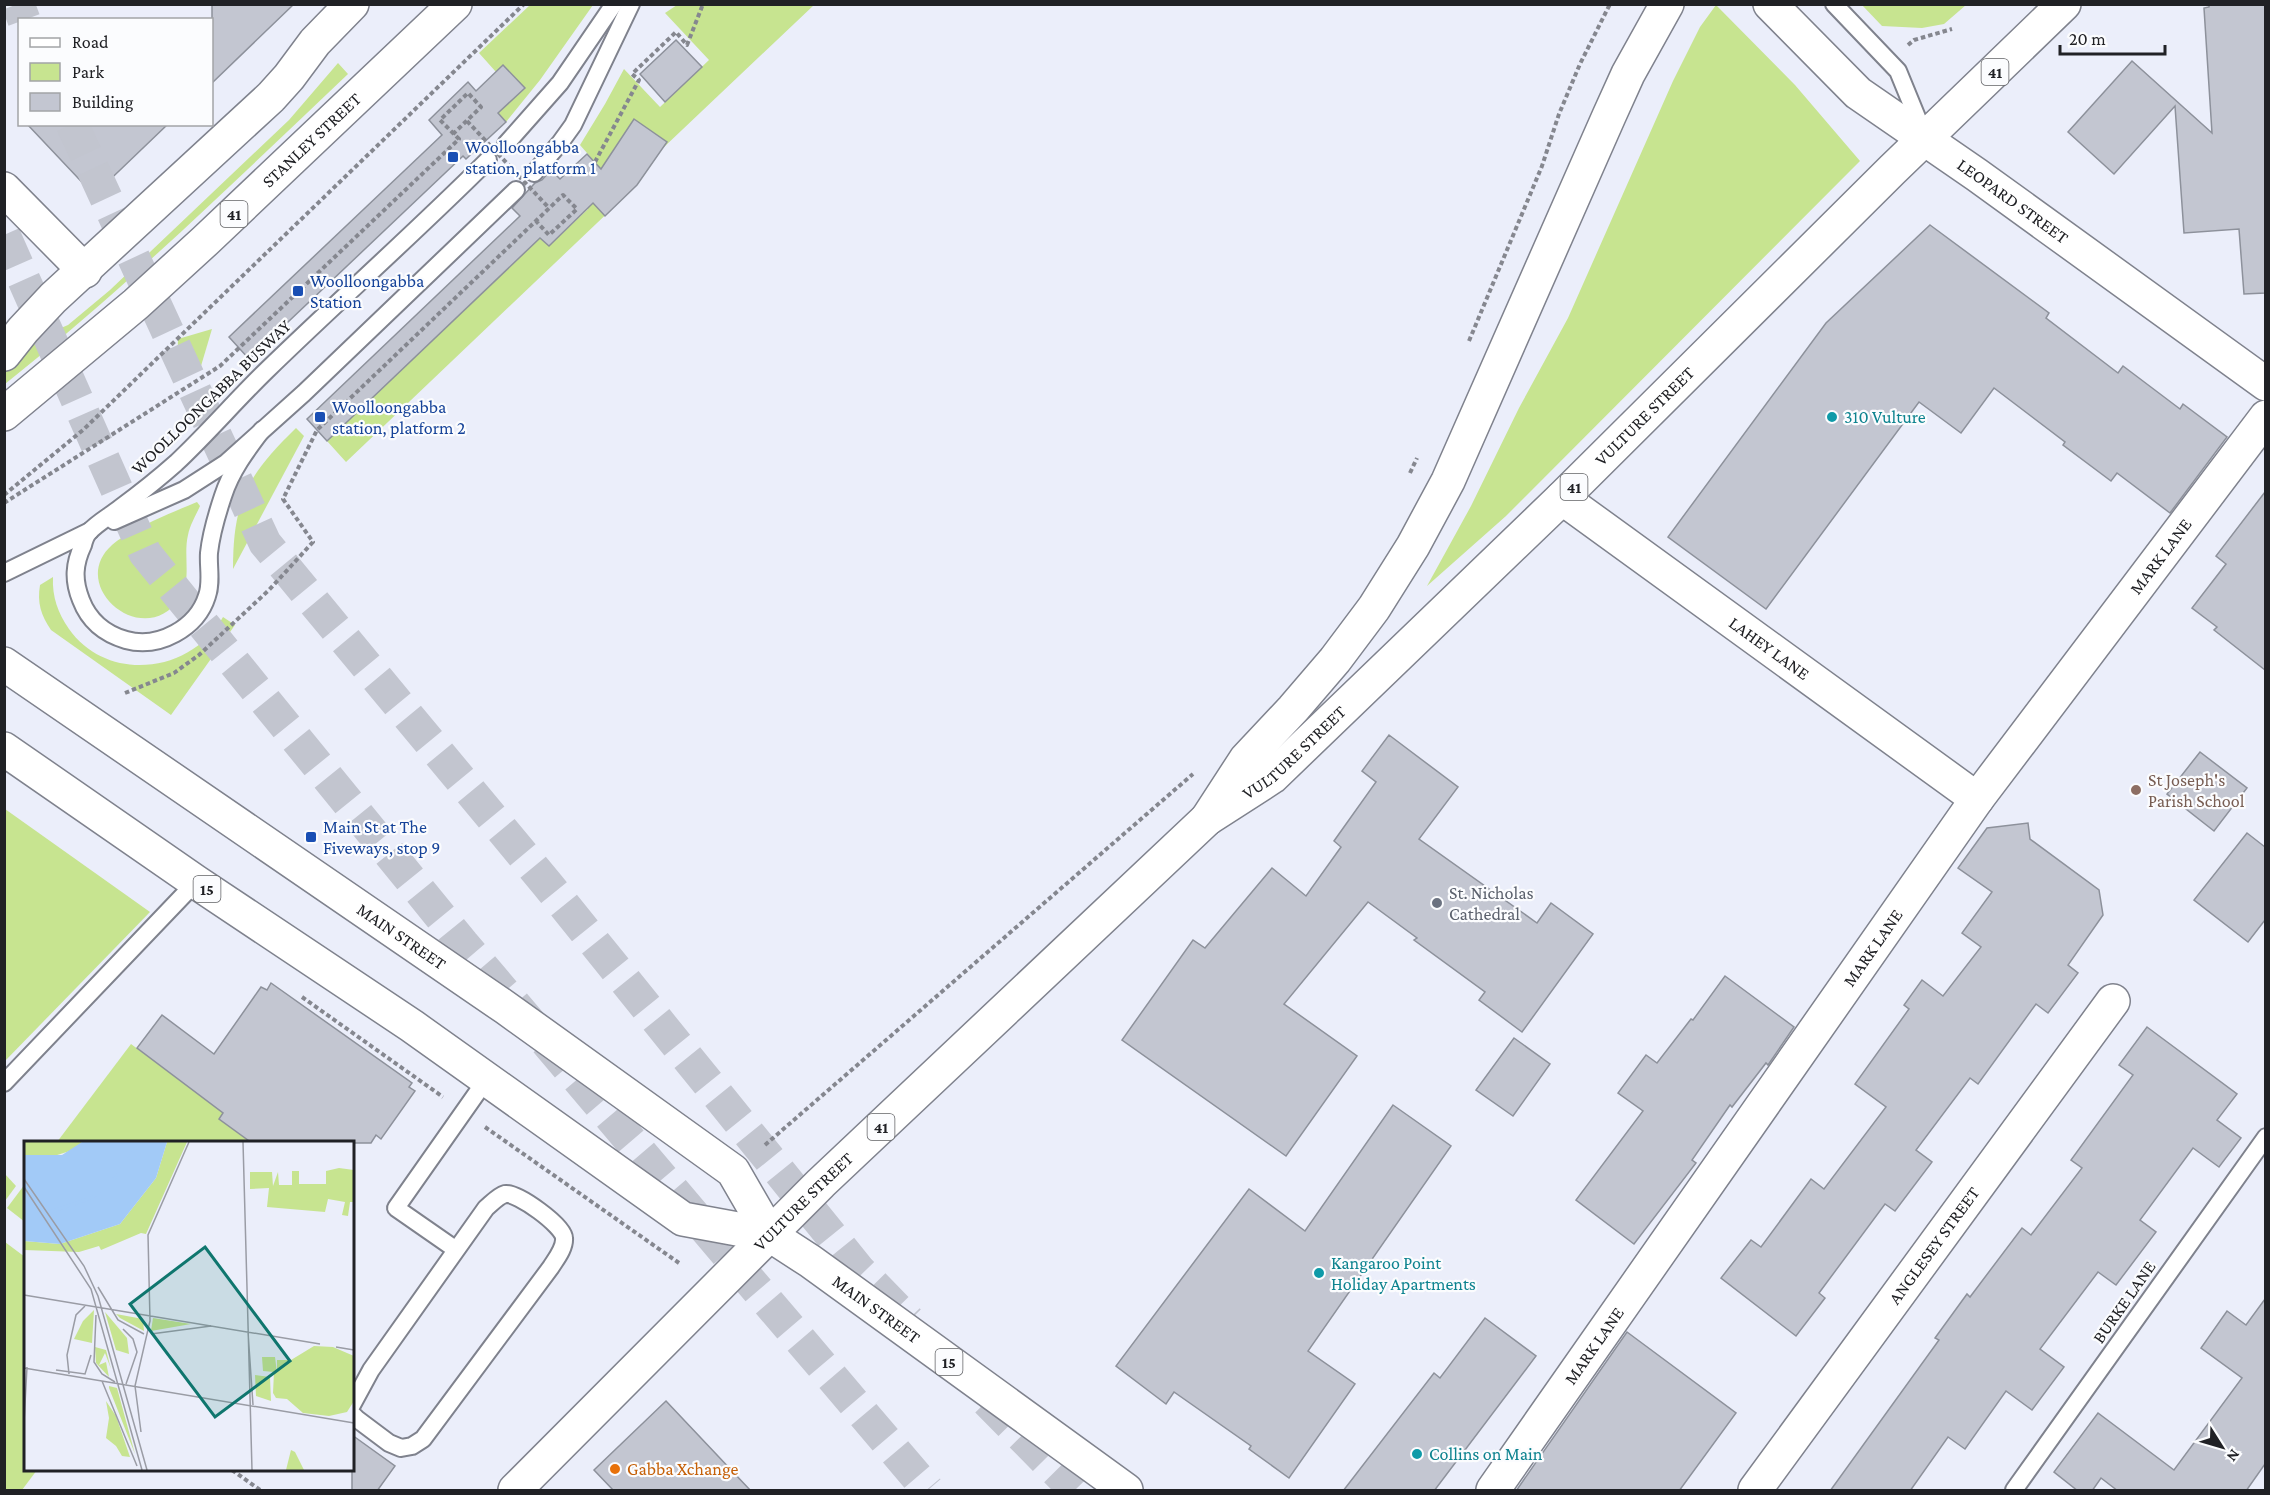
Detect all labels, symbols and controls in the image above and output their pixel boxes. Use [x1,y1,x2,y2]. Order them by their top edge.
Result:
legend [18,18,213,126]
scale bar [2060,18,2165,56]
text: 20 m [2069,29,2106,49]
text: Road [72,32,109,52]
road number: 41 [1982,59,2008,85]
text: Park [72,62,104,82]
street label: STANLEY STREET [258,88,365,192]
text: Building [72,92,134,112]
place label: Woolloongabba station, platform 1 [465,137,596,178]
marker: Woolloongabba station, platform 1 [446,150,460,164]
street label: LEOPARD STREET [1953,154,2073,248]
road number: 41 [220,201,248,227]
place label: Woolloongabba Station [310,271,424,312]
marker: Woolloongabba Station [291,284,305,298]
street label: WOOLLOONGABBA BUSWAY [127,315,295,478]
street label: VULTURE STREET [1591,362,1698,470]
place label: Woolloongabba station, platform 2 [332,397,465,438]
place label: 310 Vulture [1844,407,1926,427]
marker: Woolloongabba station, platform 2 [313,410,327,424]
marker: 310 Vulture [1825,410,1839,424]
road number: 41 [1560,474,1588,500]
street label: MARK LANE [2126,514,2196,598]
street label: LAHEY LANE [1725,613,1813,684]
street label: VULTURE STREET [1239,701,1350,803]
place label: St Joseph's Parish School [2148,770,2245,811]
marker: St Joseph's Parish School [2129,783,2143,797]
place label: Main St at The Fiveways, stop 9 [323,817,440,858]
marker: Main St at The Fiveways, stop 9 [304,830,318,844]
road number: 15 [194,876,220,902]
place label: St. Nicholas Cathedral [1449,883,1534,924]
marker: St. Nicholas Cathedral [1430,896,1444,910]
street label: MAIN STREET [353,899,450,974]
street label: MARK LANE [1839,905,1907,990]
road number: 41 [868,1114,894,1140]
inset map [24,1141,354,1471]
street label: VULTURE STREET [749,1148,857,1255]
street label: ANGLESEY STREET [1884,1183,1984,1308]
place label: Kangaroo Point Holiday Apartments [1331,1253,1476,1294]
street label: BURKE LANE [2088,1257,2160,1347]
marker: Kangaroo Point Holiday Apartments [1312,1266,1326,1280]
street label: MAIN STREET [829,1271,924,1348]
street label: MARK LANE [1560,1303,1628,1388]
road number: 15 [936,1349,962,1375]
north arrow [2192,1417,2252,1477]
place label: Collins on Main [1429,1444,1543,1464]
text: N [2223,1446,2244,1465]
marker: Collins on Main [1410,1447,1424,1461]
place label: Gabba Xchange [627,1459,739,1479]
marker: Gabba Xchange [608,1462,622,1476]

